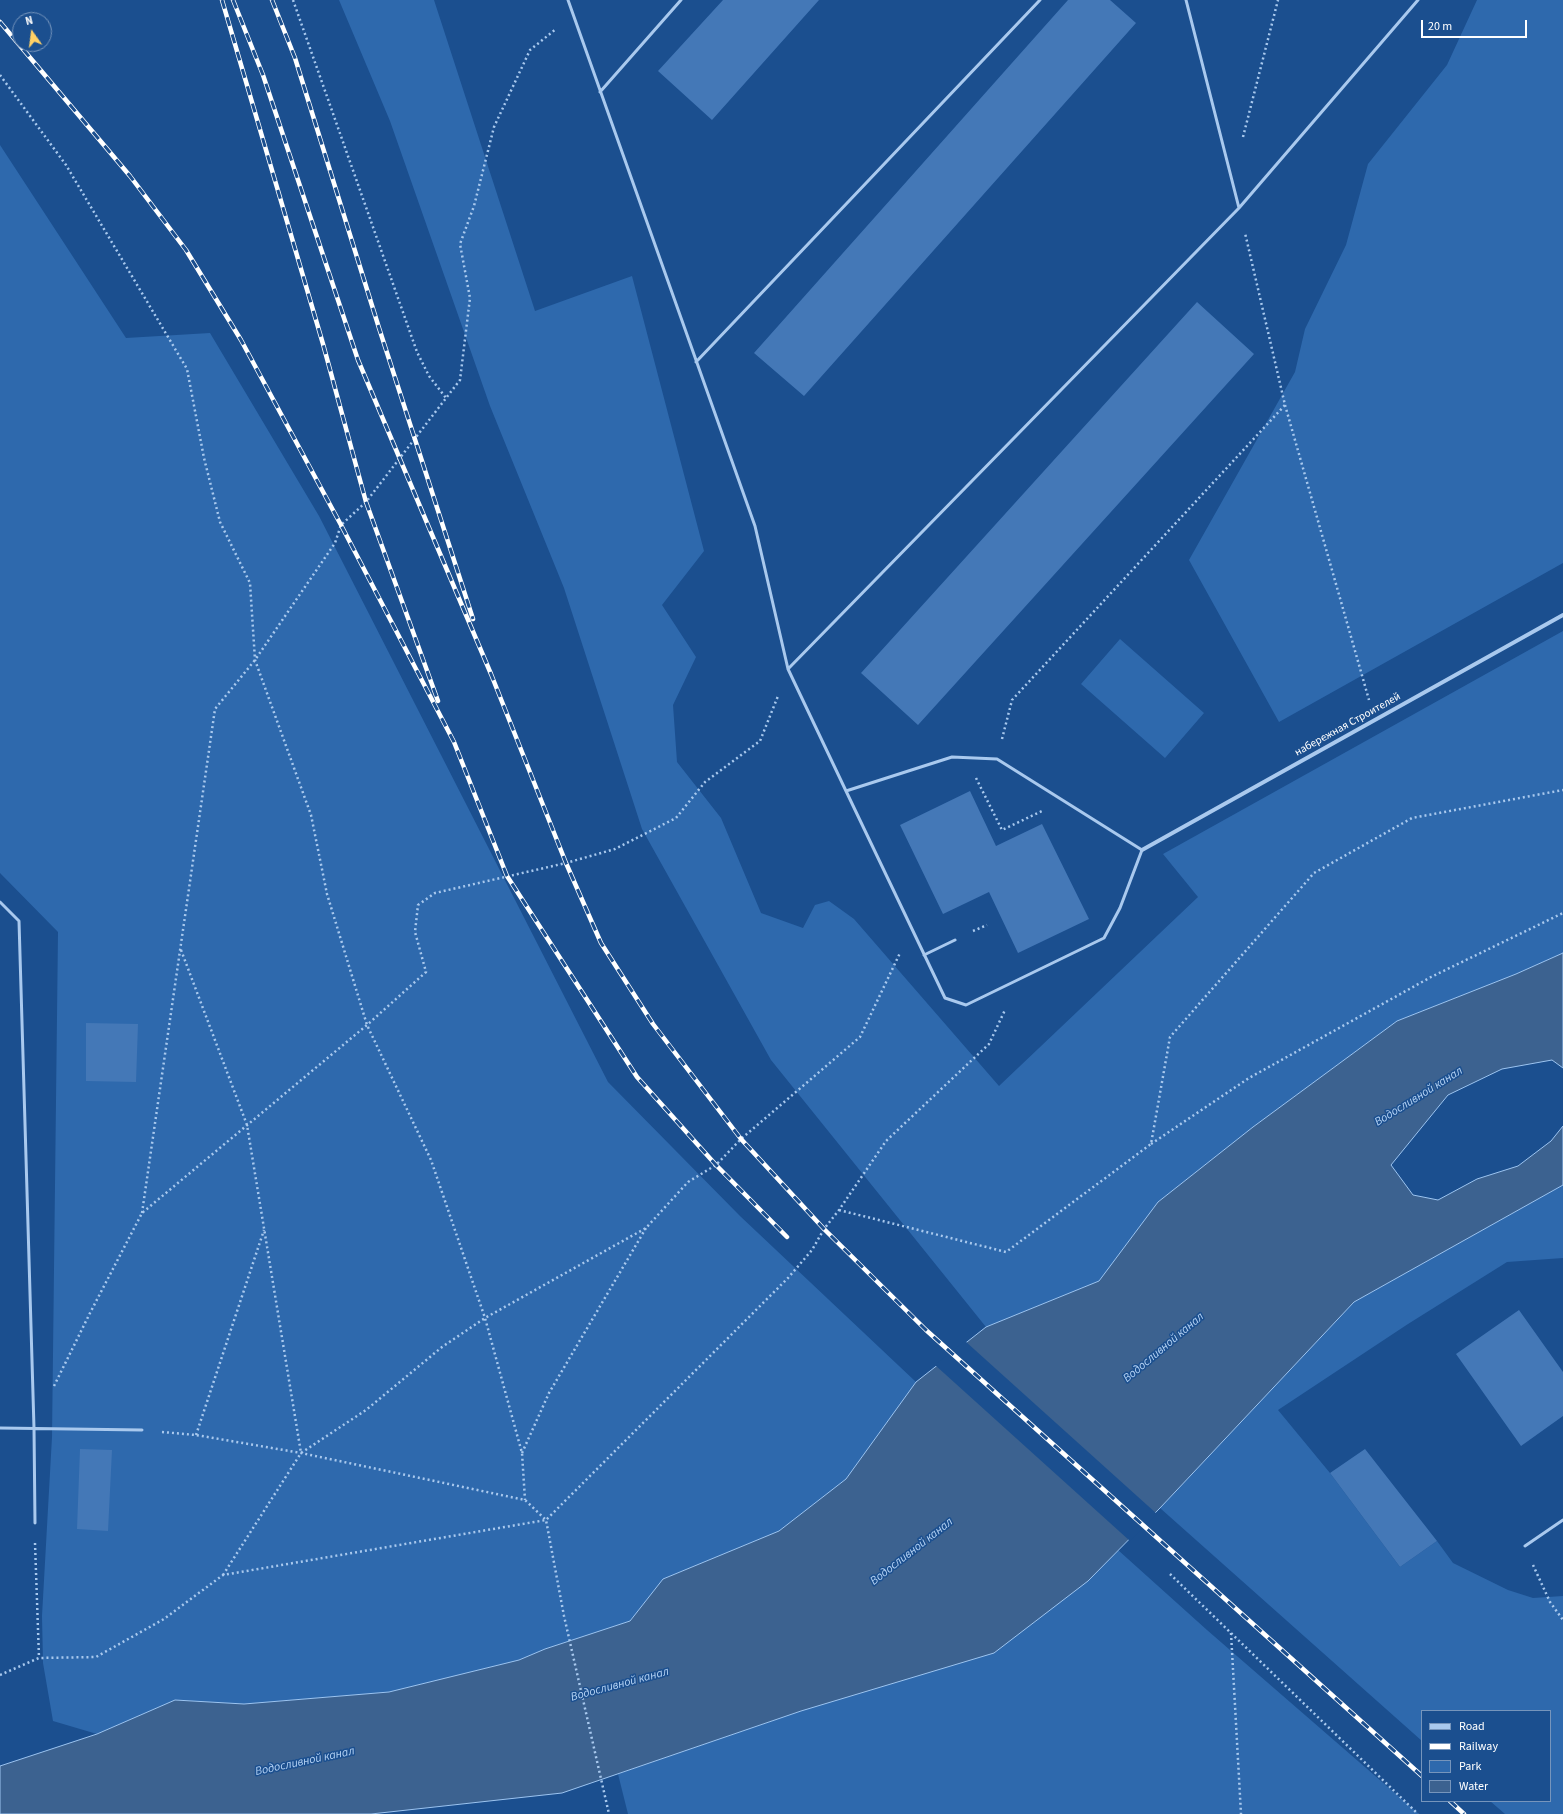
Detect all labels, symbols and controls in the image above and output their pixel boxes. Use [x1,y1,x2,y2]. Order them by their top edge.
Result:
north arrow [12,12,52,52]
scale bar [1423,12,1529,38]
text: N [24,13,35,29]
text: 20 m [1428,18,1452,35]
street label: набережная Строителей [1293,690,1403,760]
water label: Водосливной канал [1372,1064,1466,1130]
water label: Водосливной канал [1121,1310,1207,1386]
water label: Водосливной канал [868,1515,956,1589]
water label: Водосливной канал [569,1665,671,1705]
legend [1421,1710,1551,1802]
text: Road [1459,1718,1485,1735]
text: Railway [1459,1738,1498,1755]
water label: Водосливной канал [254,1744,356,1780]
text: Park [1459,1758,1481,1775]
text: Water [1459,1778,1488,1795]

